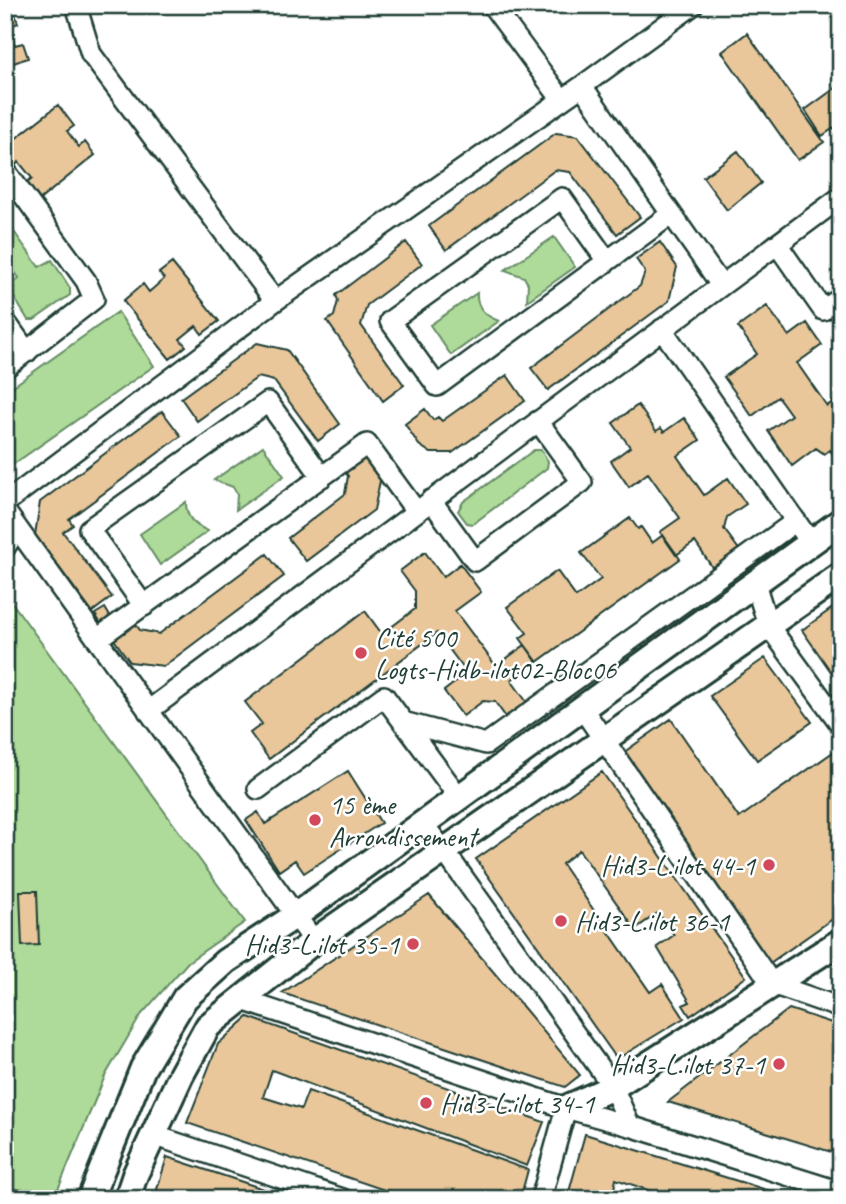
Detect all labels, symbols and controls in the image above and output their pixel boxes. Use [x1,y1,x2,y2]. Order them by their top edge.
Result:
place label: Cité 500 Logts-Hidb-ilot02-Bloc06 [375,620,618,687]
marker: Cité 500 Logts-Hidb-ilot02-Bloc06 [353,645,369,661]
place label: 15 ème Arrondissement [329,787,480,854]
marker: 15 ème Arrondissement [307,812,323,828]
place label: Hid3-L.ilot 44-1 [601,848,756,883]
marker: Hid3-L.ilot 44-1 [761,857,777,873]
place label: Hid3-L.ilot 36-1 [575,904,731,939]
marker: Hid3-L.ilot 36-1 [553,913,569,929]
place label: Hid3-L.ilot 35-1 [245,927,400,962]
marker: Hid3-L.ilot 35-1 [405,936,421,952]
place label: Hid3-L.ilot 37-1 [611,1047,766,1082]
marker: Hid3-L.ilot 37-1 [771,1056,787,1072]
place label: Hid3-L.ilot 34-1 [440,1086,596,1121]
marker: Hid3-L.ilot 34-1 [418,1095,434,1111]

